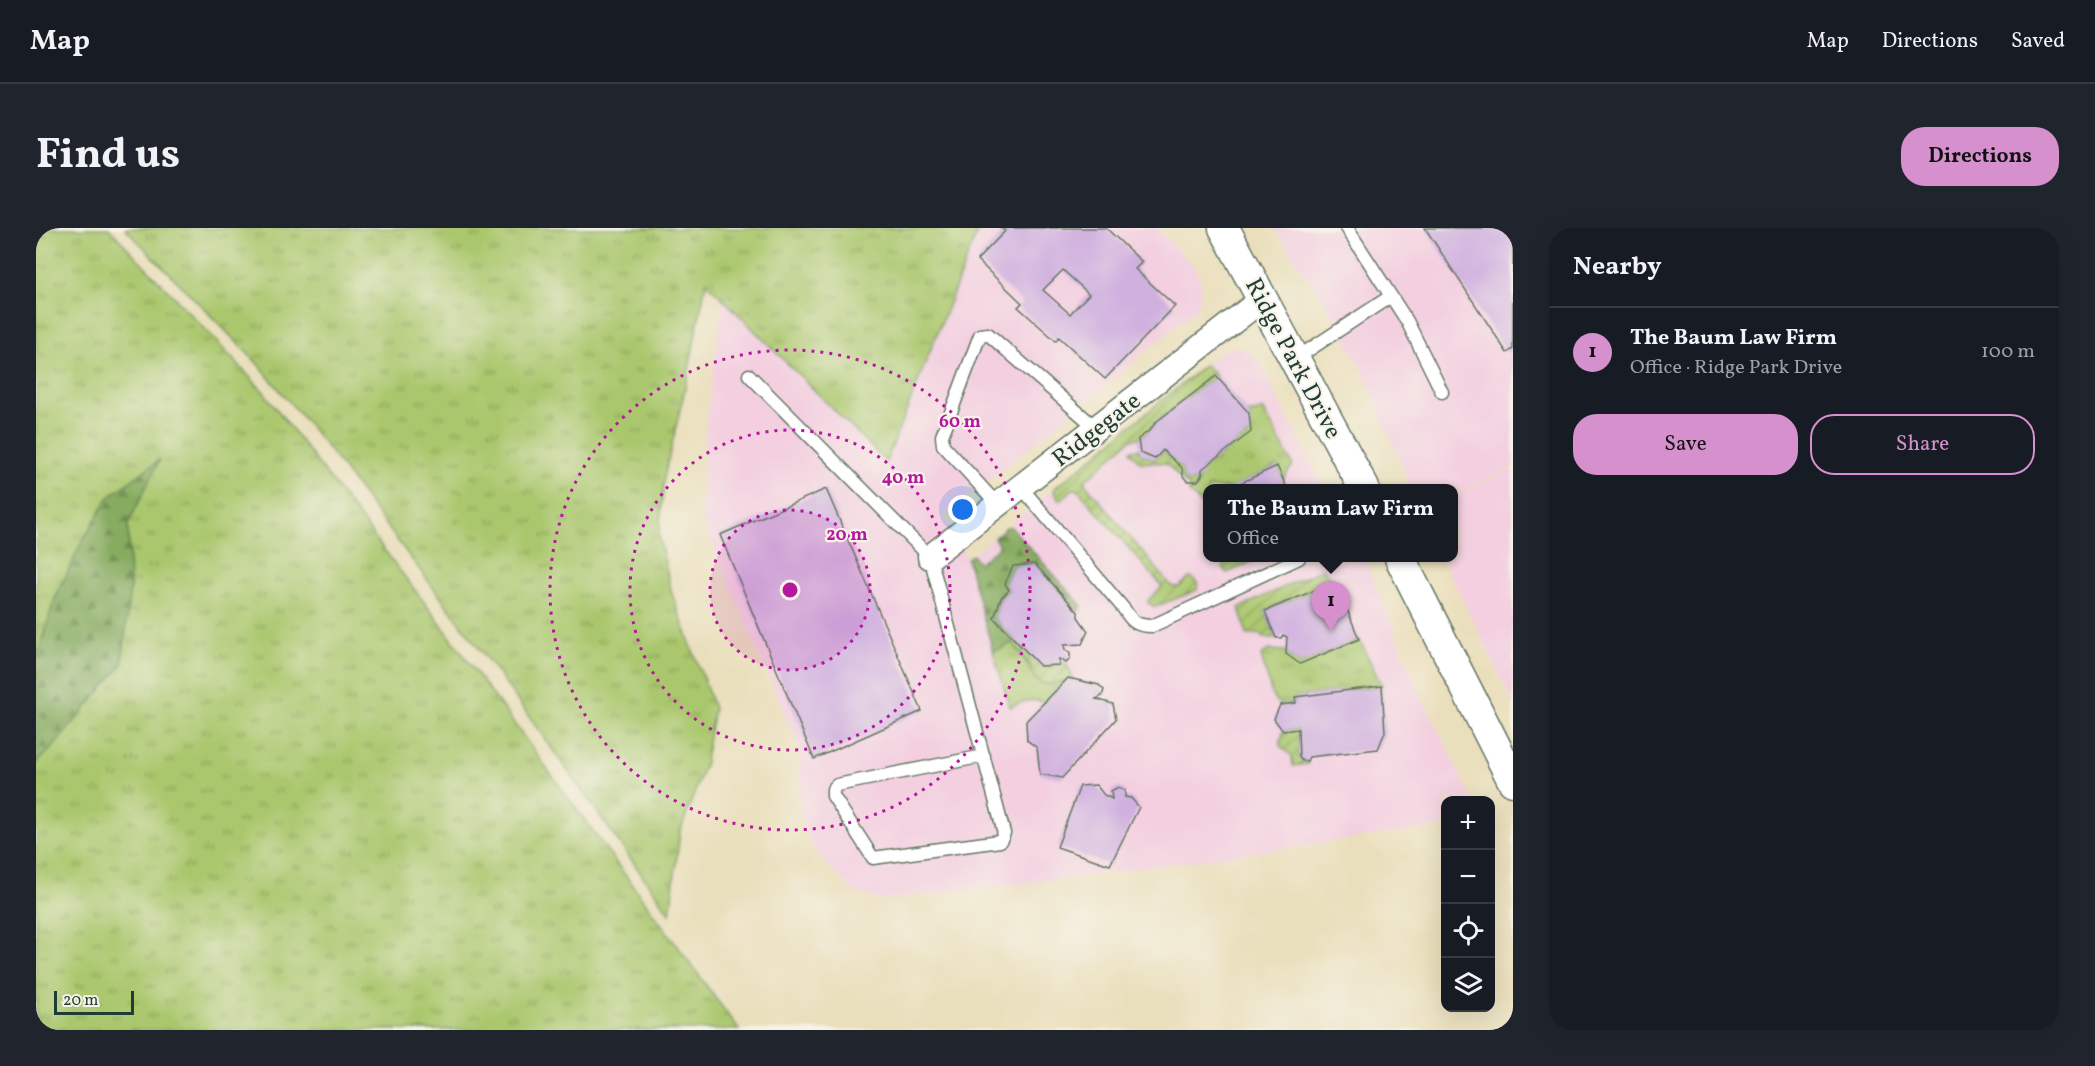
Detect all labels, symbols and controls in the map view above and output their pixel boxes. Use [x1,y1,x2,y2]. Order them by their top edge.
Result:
text: Map [30,22,90,61]
text: Map [1807,27,1849,56]
text: Directions [1882,27,1978,56]
text: Saved [2011,27,2065,56]
text: Find us [36,127,180,186]
button: Directions [1901,127,2059,186]
text: Nearby [1573,249,1662,285]
street label: Ridge Park Drive [1235,272,1349,446]
text: The Baum Law Firm [1630,323,1837,354]
text: 1 [1588,338,1597,366]
text: 100 m [1981,338,2035,366]
text: Office · Ridge Park Drive [1630,354,1842,382]
street label: Ridgegate [1046,385,1149,476]
text: 60 m [939,410,981,435]
button: Save [1573,414,1798,475]
button: Share [1810,414,2035,475]
text: 40 m [882,466,924,491]
popup [1203,484,1458,562]
text: The Baum Law Firm [1227,494,1434,525]
your location [948,495,977,524]
text: 20 m [826,523,868,548]
text: Office [1227,525,1279,553]
centre of rings [780,580,800,600]
pin: 1 [1312,582,1350,631]
map controls [1441,796,1495,1012]
button: + [1441,796,1495,850]
button: − [1441,850,1495,904]
button: locate [1441,904,1495,958]
button: layers [1441,958,1495,1012]
scale bar [54,988,134,1016]
text: 20 m [63,990,98,1012]

